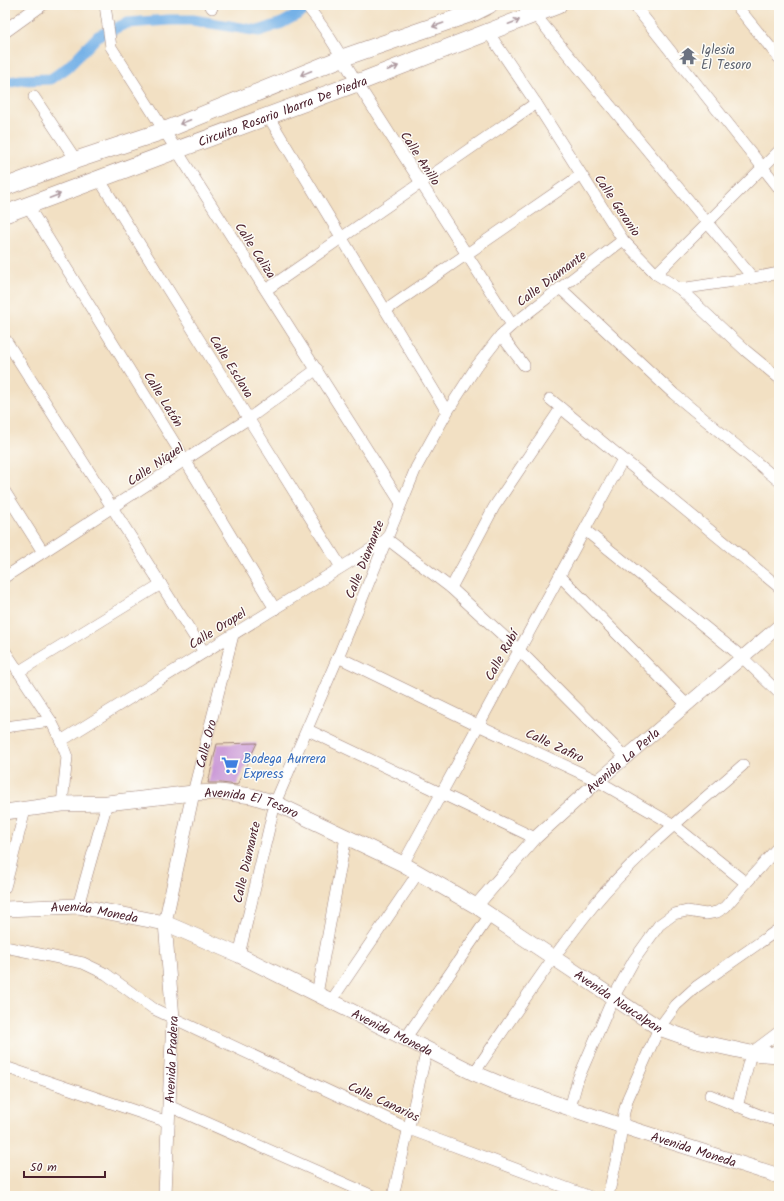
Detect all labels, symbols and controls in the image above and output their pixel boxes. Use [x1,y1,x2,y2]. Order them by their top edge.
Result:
one-way arrow [508,17,520,25]
one-way arrow [432,21,444,29]
place label: Iglesia El Tesoro [701,40,752,76]
temple icon: Iglesia El Tesoro [678,46,698,66]
one-way arrow [386,64,398,72]
one-way arrow [300,70,312,77]
street label: Circuito Rosario Ibarra De Piedra [195,71,371,153]
one-way arrow [180,118,192,126]
street label: Calle Anillo [394,127,445,190]
street label: Calle Geranio [588,170,645,241]
one-way arrow [48,191,60,199]
street label: Calle Caliza [229,219,281,283]
street label: Calle Diamante [512,246,592,313]
street label: Calle Esclava [203,331,258,403]
street label: Calle Latón [137,368,188,432]
street label: Calle Níquel [123,438,189,492]
street label: Calle Diamante [340,517,391,602]
street label: Calle Oropel [185,603,251,655]
street label: Calle Rubí [480,625,526,685]
street label: Calle Oro [191,717,223,771]
street label: Avenida La Perla [582,723,665,799]
street label: Calle Zafiro [522,724,587,769]
place label: Bodega Aurrera Express [243,749,326,785]
supermarket icon: Bodega Aurrera Express [220,755,240,775]
street label: Avenida El Tesoro [204,783,302,825]
street label: Calle Diamante [228,819,267,905]
street label: Avenida Moneda [50,897,140,930]
street label: Avenida Naucalpan [569,965,666,1040]
street label: Avenida Moneda [347,1004,436,1063]
street label: Avenida Pradera [160,1015,185,1104]
street label: Calle Canarios [344,1077,423,1128]
street label: Avenida Moneda [648,1127,739,1174]
scale bar [24,1153,105,1179]
text: 50 m [30,1158,57,1177]

